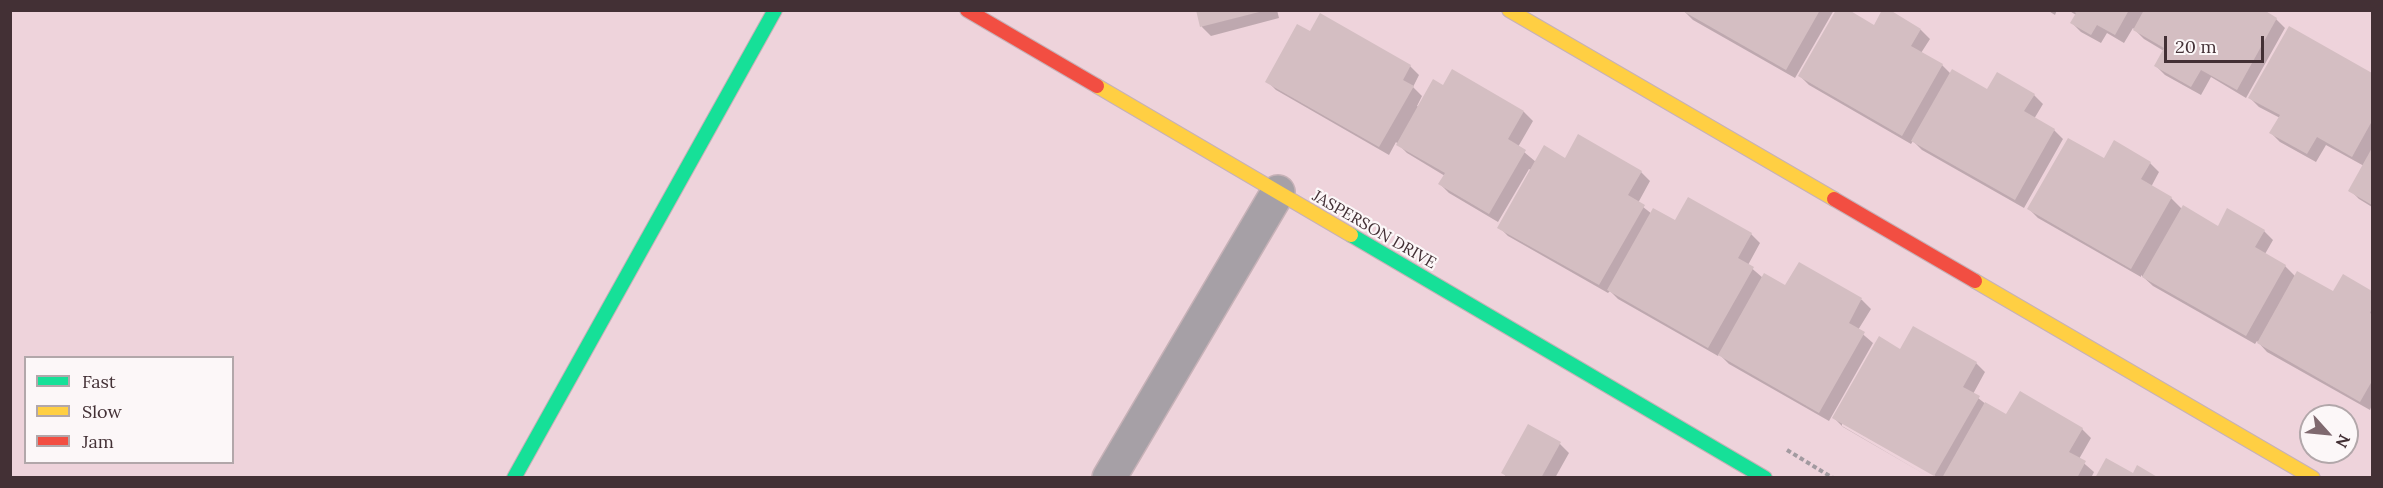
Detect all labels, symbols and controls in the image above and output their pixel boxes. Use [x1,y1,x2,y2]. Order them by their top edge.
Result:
scale bar [2167,24,2268,62]
text: 20 m [2175,35,2217,58]
street label: JASPERSON DRIVE [1309,187,1439,273]
legend [24,356,234,464]
text: Fast [82,370,116,393]
text: Slow [82,400,122,423]
north arrow [2299,404,2359,464]
text: Jam [82,430,114,453]
text: N [2332,431,2355,451]

